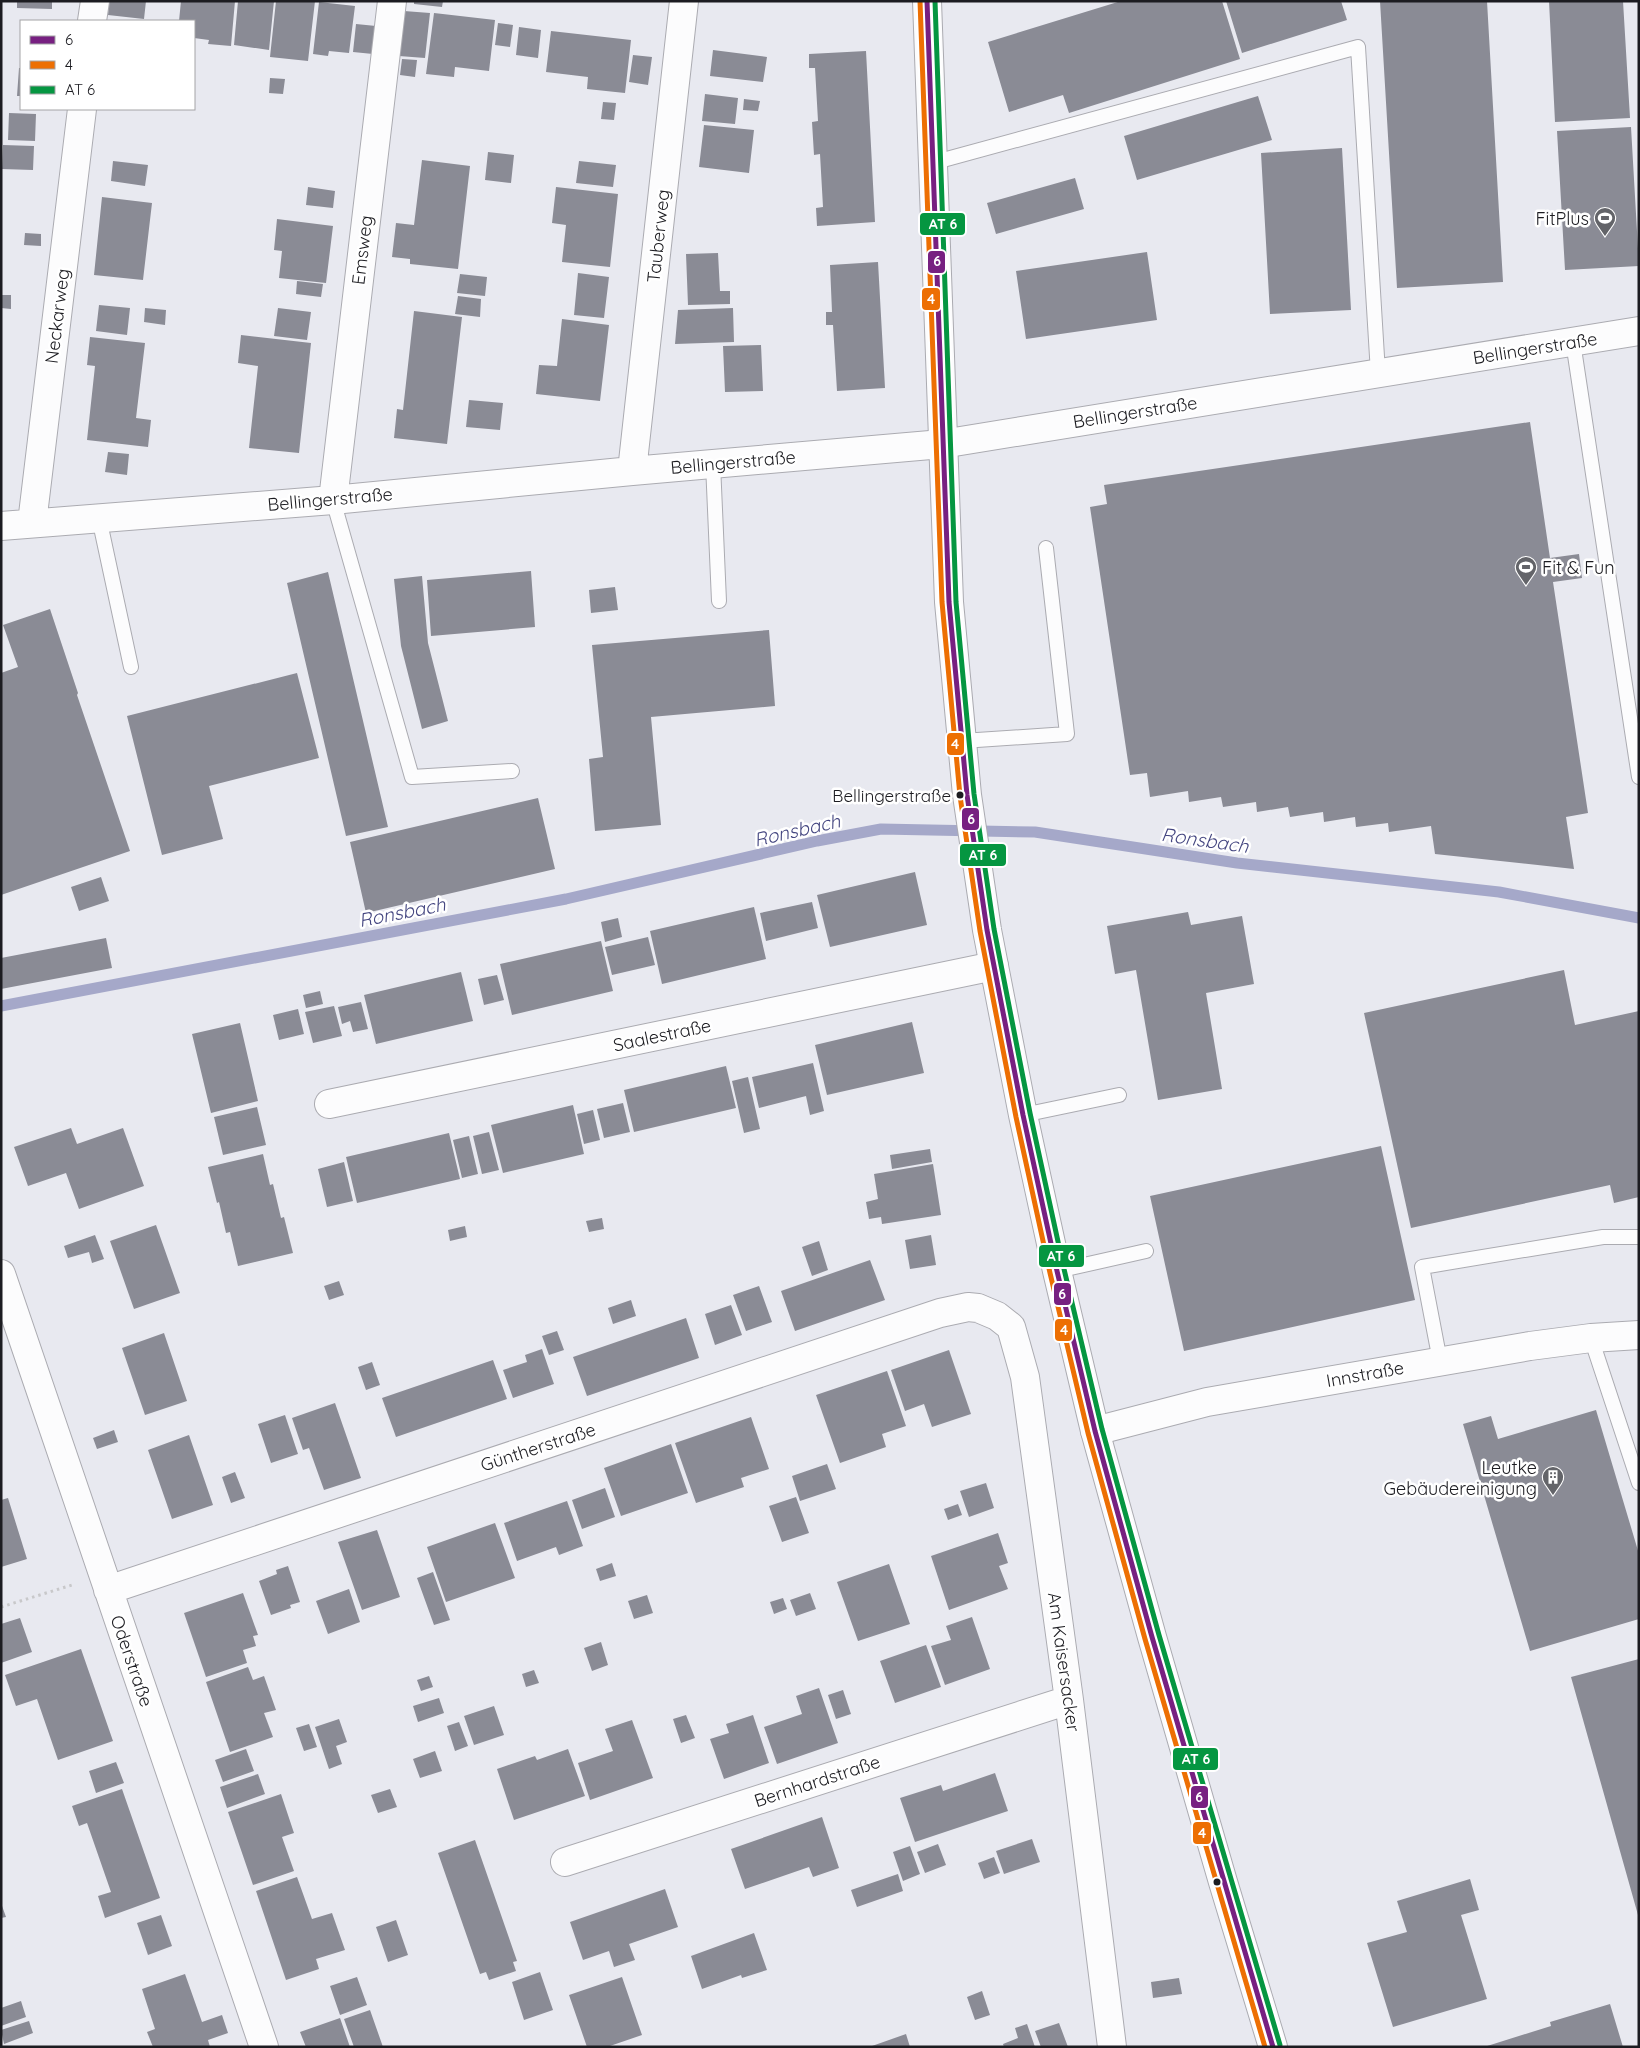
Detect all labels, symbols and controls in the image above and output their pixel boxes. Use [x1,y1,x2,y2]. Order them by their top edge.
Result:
legend [20,20,195,110]
text: 6 [65,30,73,49]
text: 4 [65,55,73,74]
text: AT 6 [65,80,95,99]
street label: Tauberweg [642,188,674,284]
sports icon: FitPlus [1593,206,1617,237]
place label: FitPlus [1535,207,1589,230]
line badge: AT 6 [919,212,966,236]
street label: Emsweg [346,214,378,286]
text: AT 6 [929,215,958,233]
line badge: 6 [927,250,946,274]
text: 6 [933,252,941,270]
street label: Neckarweg [40,267,74,365]
line badge: 4 [921,287,941,311]
text: 4 [927,290,935,308]
street label: Bellingerstraße [1471,327,1599,369]
street label: Bellingerstraße [1071,391,1199,433]
street label: Bellingerstraße [669,445,797,479]
street label: Bellingerstraße [266,482,394,516]
sports icon: Fit & Fun [1514,555,1538,586]
place label: Fit & Fun [1542,556,1615,579]
line badge: 4 [946,732,965,756]
text: 4 [951,735,959,753]
place label: Bellingerstraße [832,785,951,806]
marker: Bellingerstraße [955,790,965,800]
line badge: 6 [961,807,980,831]
water label: Ronsbach [752,808,844,852]
text: 6 [967,810,975,828]
water label: Ronsbach [1160,822,1251,858]
line badge: AT 6 [959,843,1007,867]
text: AT 6 [969,846,998,864]
water label: Ronsbach [357,892,449,932]
street label: Saalestraße [611,1013,713,1057]
line badge: AT 6 [1038,1244,1085,1268]
text: AT 6 [1047,1247,1076,1265]
line badge: 6 [1053,1282,1072,1306]
text: 6 [1058,1285,1066,1303]
line badge: 4 [1054,1318,1073,1342]
text: 4 [1060,1321,1068,1339]
street label: Innstraße [1324,1356,1406,1392]
street label: Güntherstraße [477,1418,599,1476]
place label: Leutke Gebäudereinigung [1384,1456,1537,1500]
building icon: Leutke Gebäudereinigung [1541,1465,1565,1496]
street label: Am Kaisersacker [1043,1591,1085,1733]
street label: Oderstraße [106,1612,158,1710]
line badge: AT 6 [1172,1747,1219,1771]
street label: Bernhardstraße [751,1750,883,1812]
text: AT 6 [1182,1750,1211,1768]
line badge: 6 [1190,1785,1209,1809]
text: 6 [1195,1788,1203,1806]
line badge: 4 [1192,1821,1212,1845]
text: 4 [1198,1824,1206,1842]
unlabelled marker [1212,1877,1222,1887]

